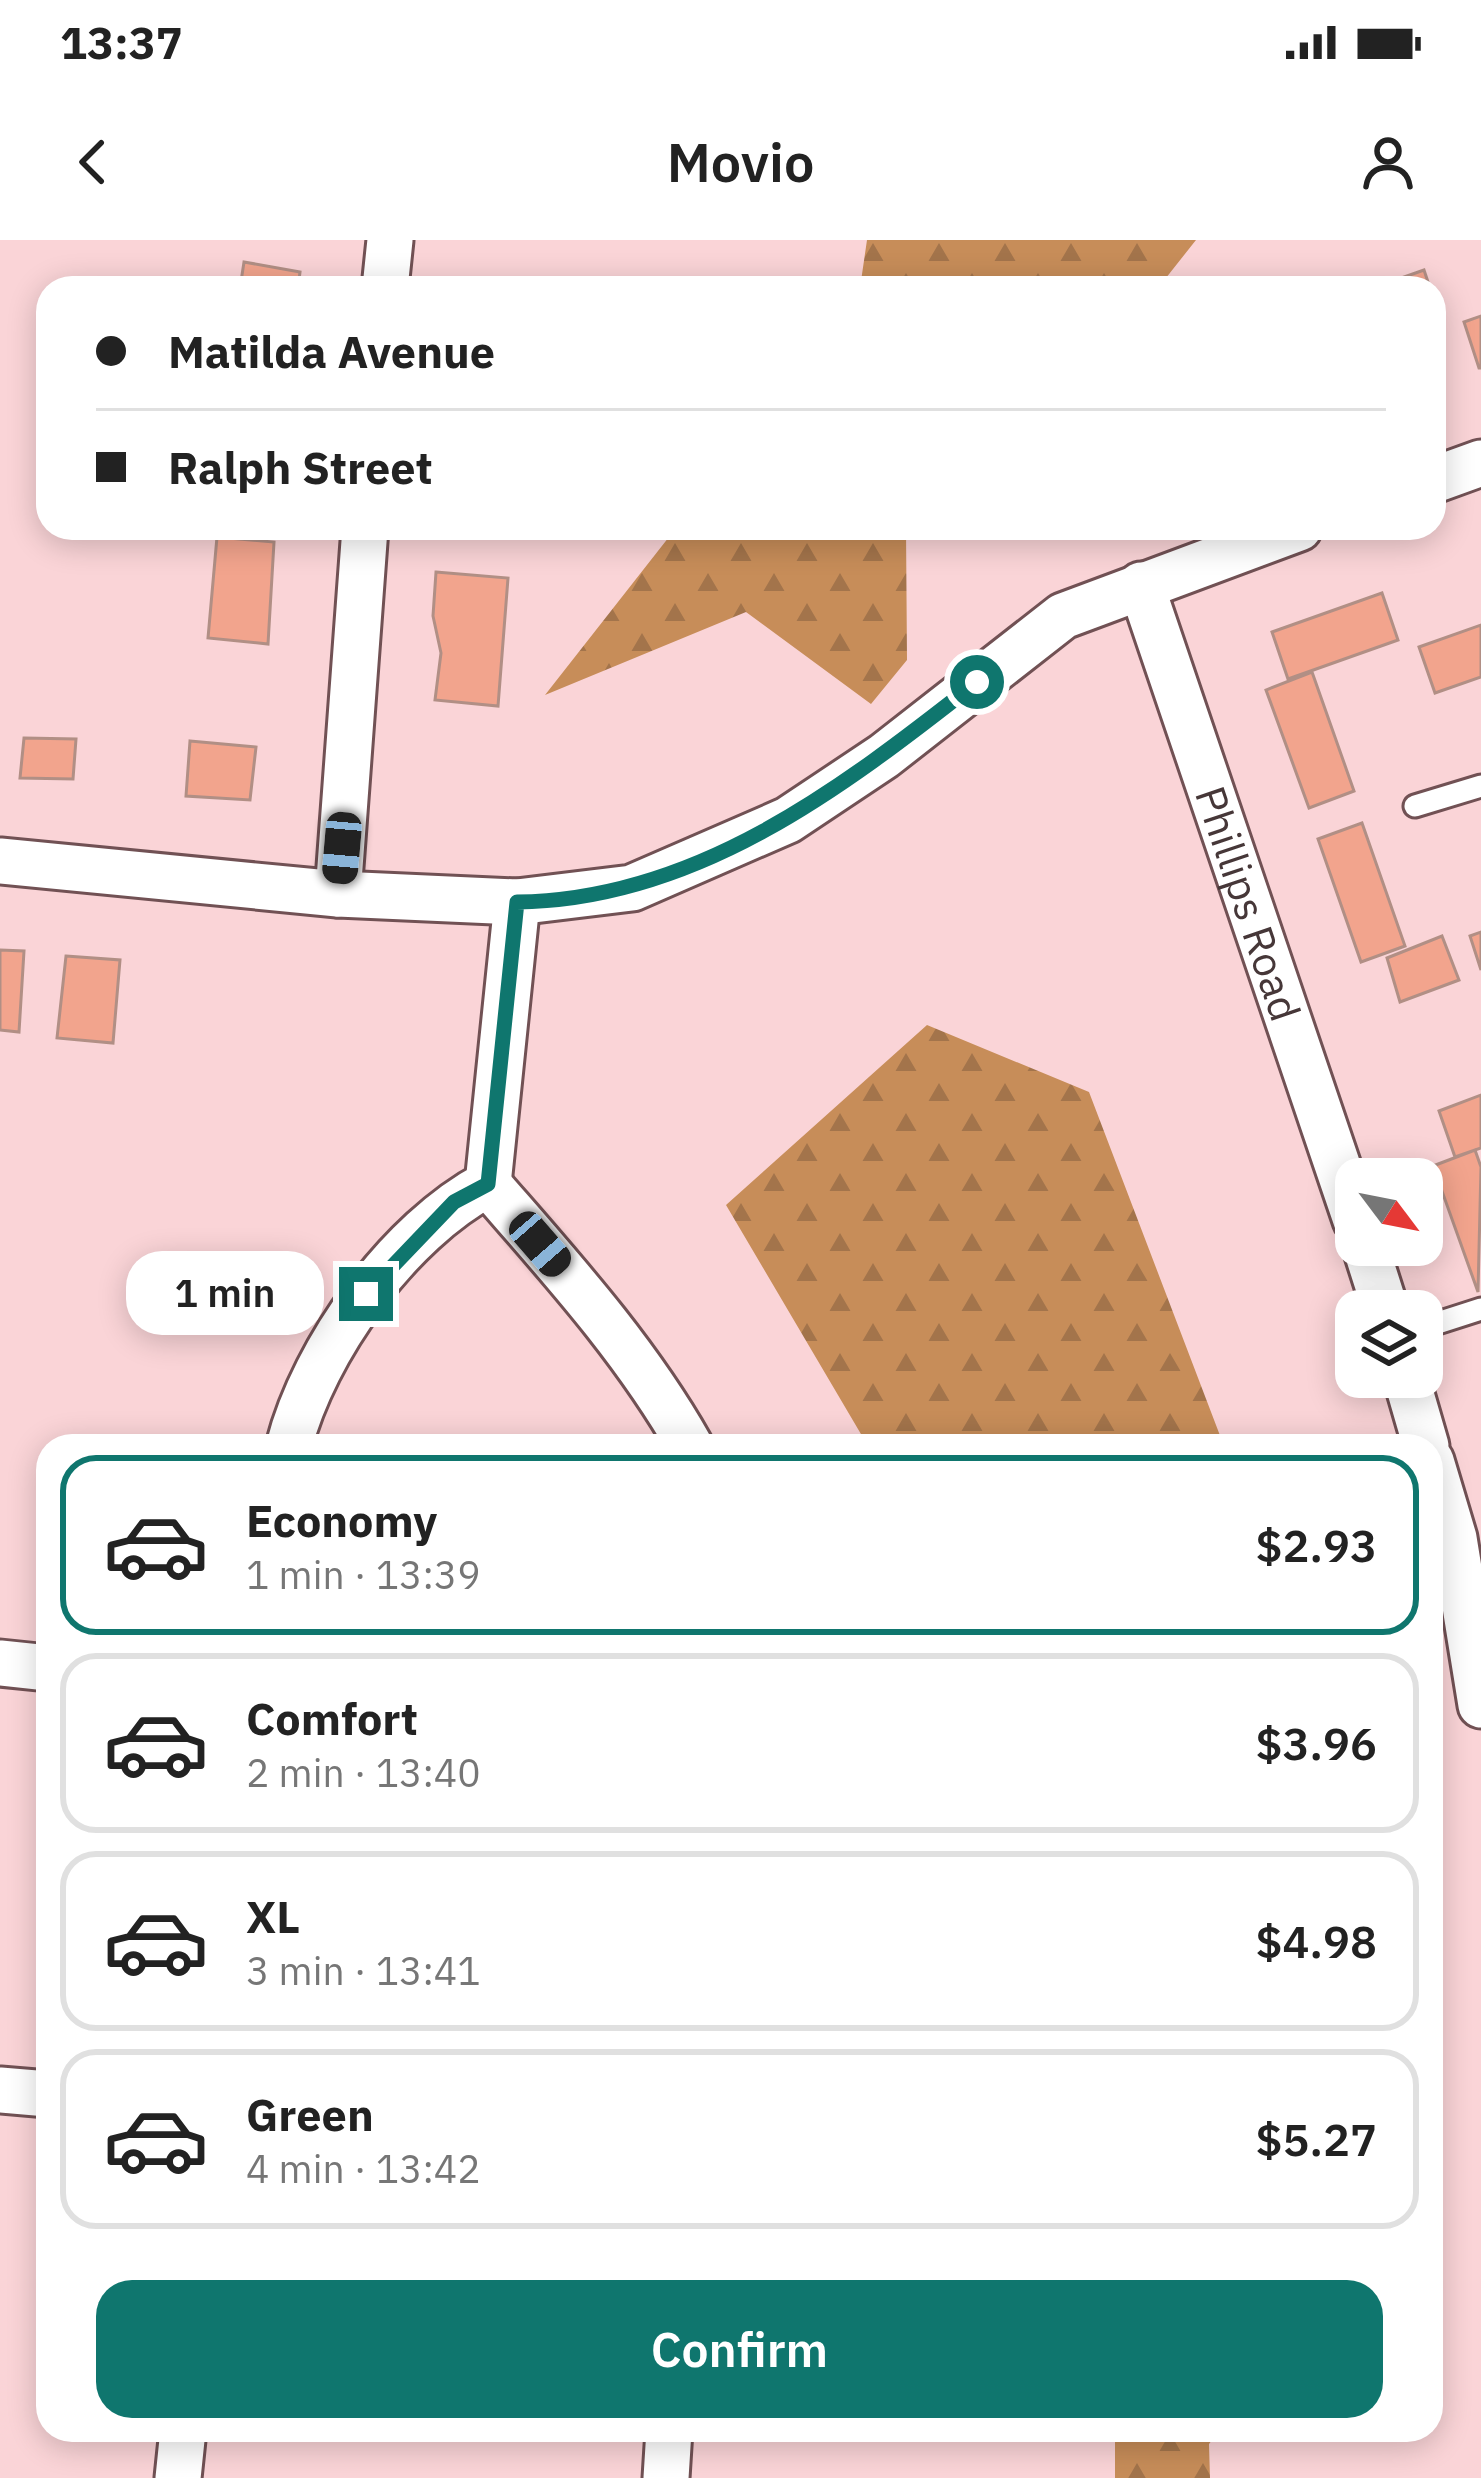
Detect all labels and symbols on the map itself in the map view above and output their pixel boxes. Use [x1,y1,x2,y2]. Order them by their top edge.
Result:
route start [950,655,1004,709]
street label: Phillips Road [1184,779,1314,1028]
car [321,811,363,885]
north arrow [1335,1158,1443,1266]
car [503,1205,577,1283]
callout: 1 min [126,1252,324,1336]
route end [339,1267,393,1321]

